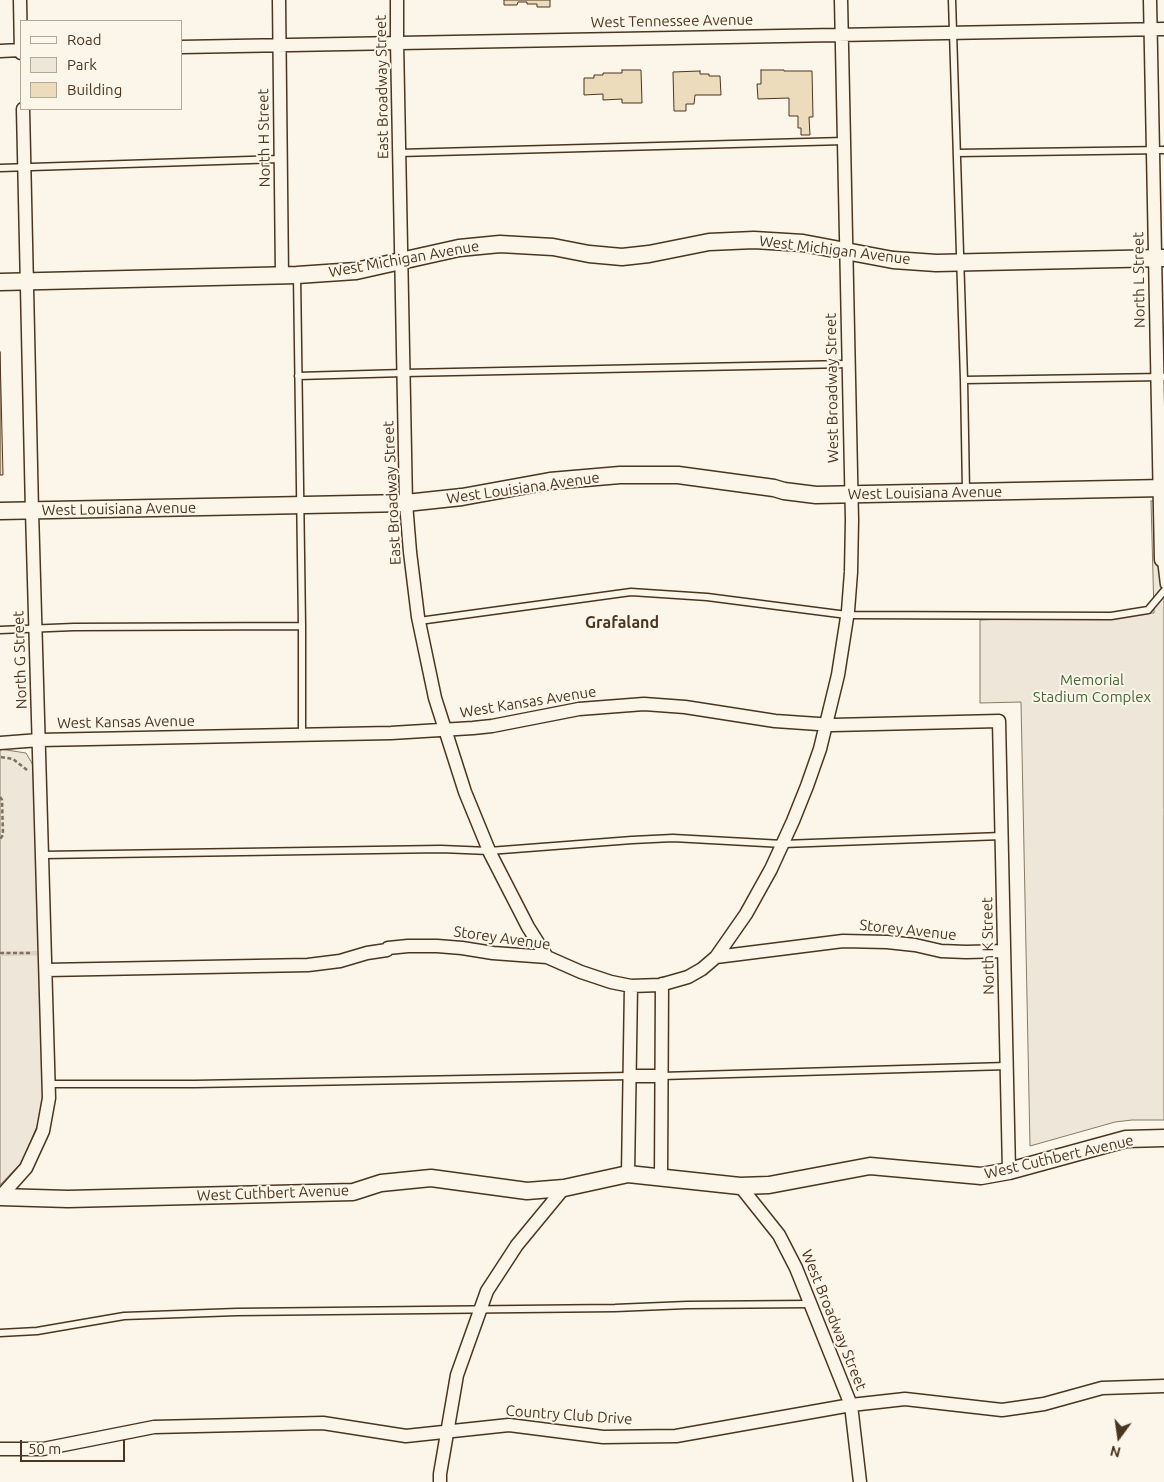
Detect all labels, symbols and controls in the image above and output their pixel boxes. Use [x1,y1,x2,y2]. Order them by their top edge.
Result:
street label: West Tennessee Avenue [591,11,753,31]
street label: East Broadway Street [372,15,392,159]
legend [20,20,182,110]
text: Road [67,31,102,48]
text: Park [67,56,97,73]
text: Building [67,81,122,98]
street label: North H Street [254,88,274,188]
street label: West Michigan Avenue [758,232,912,268]
street label: North L Street [1129,232,1149,328]
street label: West Michigan Avenue [327,237,481,281]
street label: West Broadway Street [822,313,842,463]
street label: East Broadway Street [379,420,405,566]
street label: West Louisiana Avenue [445,468,601,508]
street label: West Louisiana Avenue [848,483,1002,503]
street label: West Louisiana Avenue [42,499,196,519]
street label: North G Street [9,611,31,709]
district label: Grafaland [585,613,659,633]
park label: Memorial Stadium Complex [1033,671,1151,706]
street label: West Kansas Avenue [459,682,597,722]
street label: West Kansas Avenue [57,712,195,732]
street label: North K Street [978,897,998,995]
street label: Storey Avenue [859,916,957,944]
street label: Storey Avenue [452,922,552,954]
street label: West Cuthbert Avenue [983,1131,1135,1183]
street label: West Cuthbert Avenue [197,1181,349,1205]
street label: West Broadway Street [798,1247,870,1393]
street label: Country Club Drive [505,1402,633,1428]
north arrow [1094,1412,1144,1462]
scale bar [22,1430,128,1462]
text: 50 m [28,1440,61,1457]
text: N [1108,1443,1122,1461]

